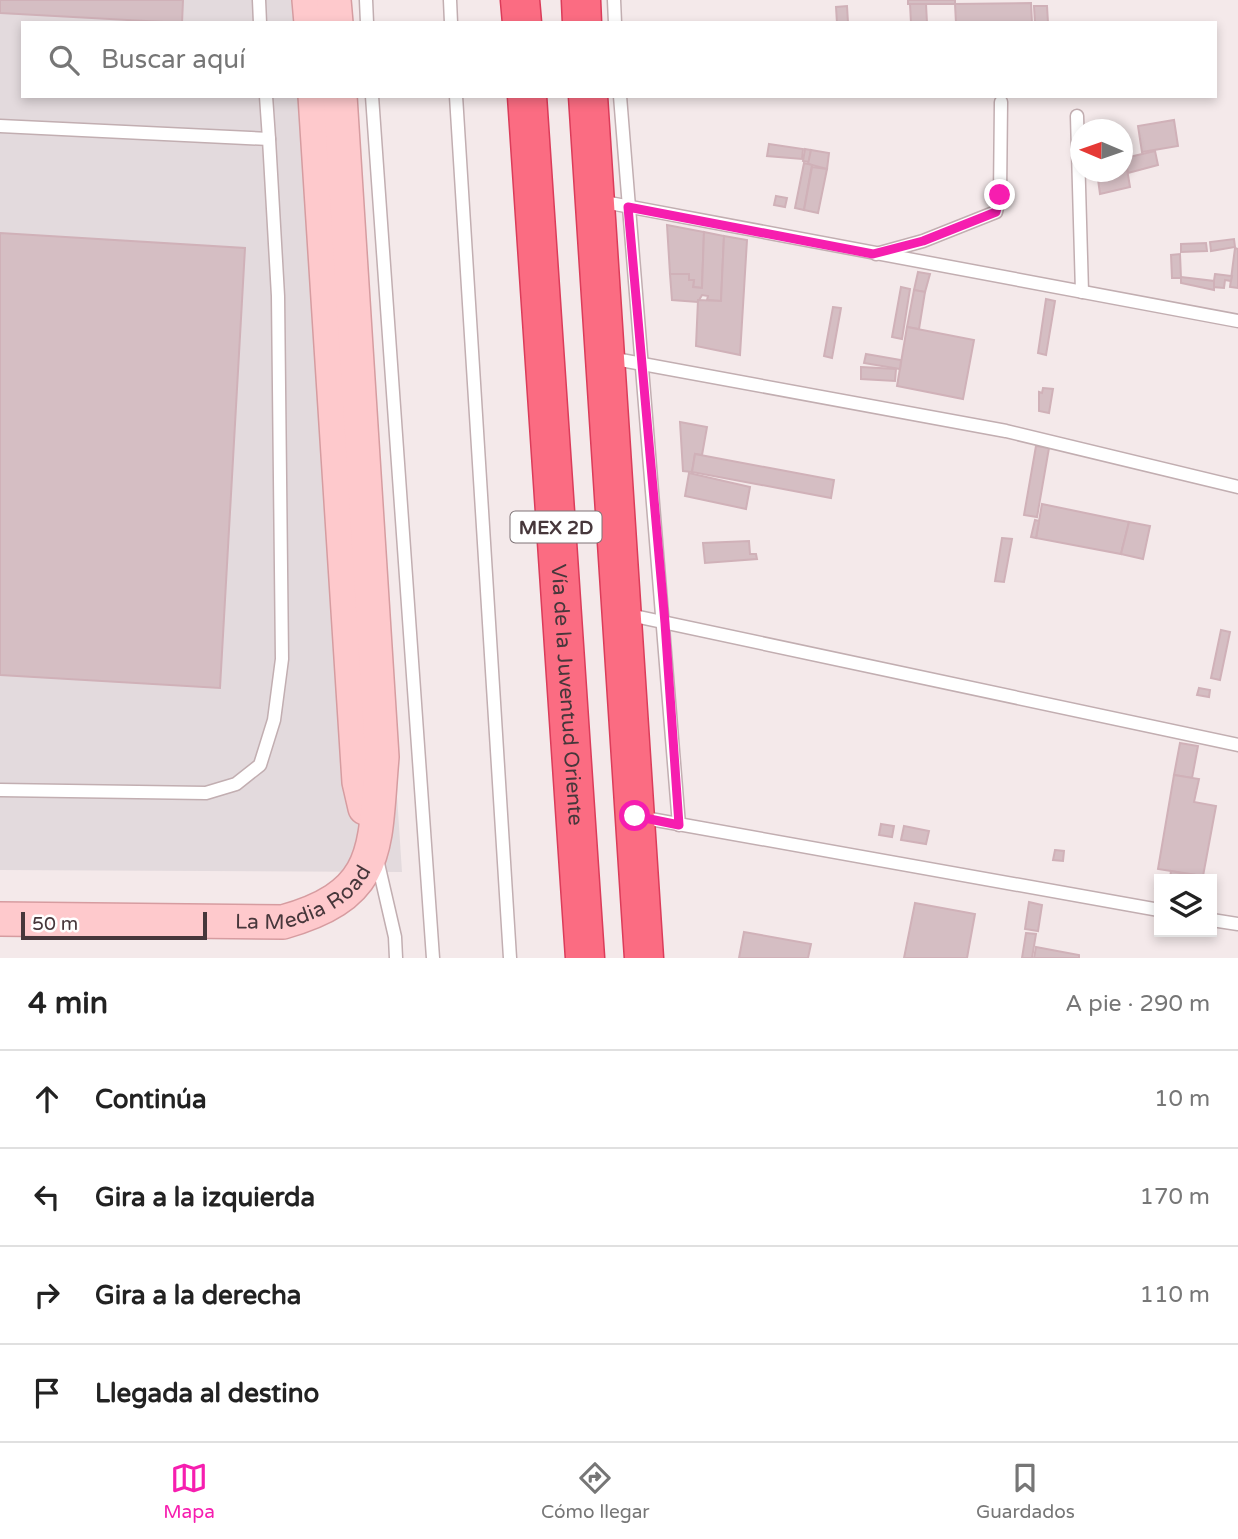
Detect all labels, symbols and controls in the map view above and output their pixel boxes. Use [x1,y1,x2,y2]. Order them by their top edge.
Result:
search box [21,21,1217,98]
icon: search [45,41,83,79]
text: Buscar aquí [101,44,246,75]
north arrow [1070,119,1133,182]
route end [984,179,1015,210]
road number: MEX 2D [510,512,602,542]
street label: Vía de la Juventud Oriente [546,563,588,826]
route start [619,800,650,831]
street label: La Media Road [235,861,376,935]
map controls [1154,874,1217,937]
button: layers [1154,874,1217,937]
scale bar [21,909,206,941]
text: 50 m [32,913,78,935]
text: 4 min [28,985,108,1022]
text: A pie · 290 m [1065,990,1210,1018]
icon: ahead [28,1080,66,1118]
text: Continúa [95,1084,207,1115]
text: 10 m [1154,1085,1210,1113]
icon: left [28,1178,66,1216]
text: Gira a la izquierda [95,1182,315,1213]
text: 170 m [1140,1183,1210,1211]
icon: right [28,1276,66,1314]
text: Gira a la derecha [95,1280,301,1311]
text: 110 m [1140,1281,1210,1309]
icon: arrive [28,1374,66,1412]
text: Llegada al destino [95,1378,319,1409]
tab: Mapa [163,1459,215,1523]
tab: Cómo llegar [541,1459,650,1523]
tab: Guardados [976,1459,1075,1523]

